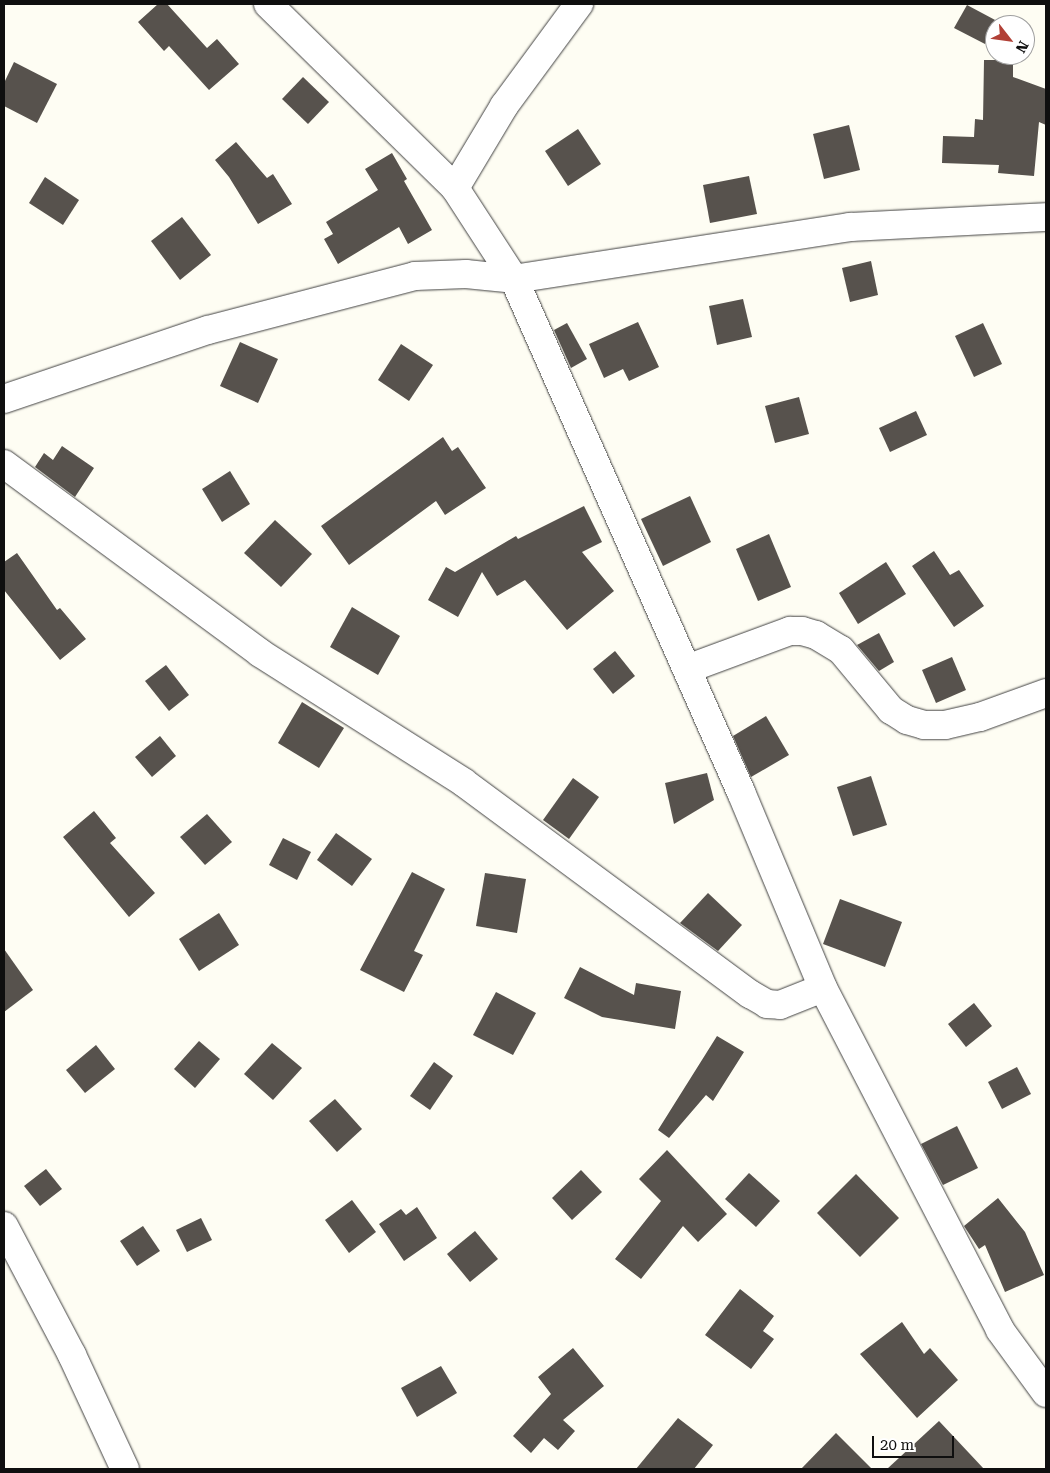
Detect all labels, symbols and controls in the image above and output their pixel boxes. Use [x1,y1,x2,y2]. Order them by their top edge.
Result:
north arrow [985,15,1035,65]
text: N [1013,38,1032,56]
scale bar [875,1426,958,1458]
text: 20 m [880,1436,914,1454]

